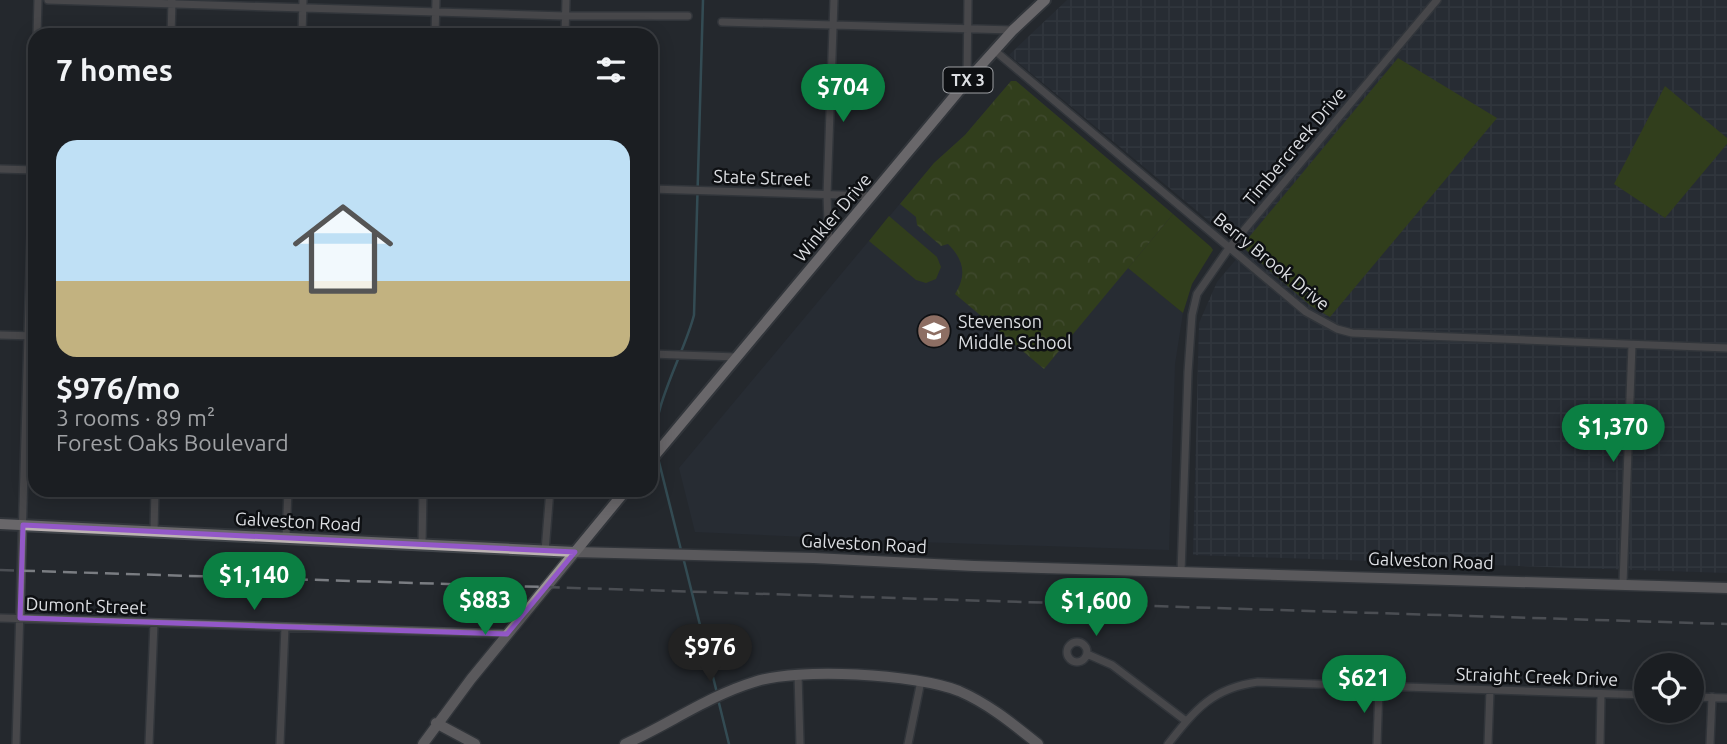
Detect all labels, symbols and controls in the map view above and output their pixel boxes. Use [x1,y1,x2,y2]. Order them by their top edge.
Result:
icon: filters [592,51,630,89]
text: 7 homes [56,53,173,87]
pin: $704 [802,64,884,124]
road number: TX 3 [944,68,992,92]
text: $704 [817,74,869,99]
street label: Timbercreek Drive [1239,83,1349,209]
street label: State Street [713,165,811,189]
street label: Winkler Drive [789,169,875,265]
icon: home [280,186,406,312]
street label: Berry Brook Drive [1210,208,1334,314]
place label: Stevenson Middle School [958,311,1072,352]
school or university icon: Stevenson Middle School [915,312,953,350]
text: $976/mo [56,371,180,405]
text: 3 rooms · 89 m² [56,405,215,430]
pin: $1,370 [1556,405,1670,464]
text: $1,370 [1578,414,1648,439]
text: Forest Oaks Boulevard [56,430,289,455]
street label: Galveston Road [235,508,361,534]
street label: Galveston Road [801,530,927,556]
street label: Galveston Road [1368,548,1494,572]
pin: $1,140 [197,552,311,612]
text: $1,140 [219,562,289,587]
pin: $883 [444,578,526,637]
pin: $1,600 [1039,578,1153,638]
text: $883 [459,587,511,612]
text: $1,600 [1061,588,1131,613]
street label: Dumont Street [25,593,147,617]
pin: $976 [669,624,751,684]
text: $976 [684,634,736,659]
map controls [1634,653,1704,723]
button: locate [1634,653,1704,723]
pin: $621 [1323,656,1405,715]
street label: Straight Creek Drive [1456,663,1618,689]
text: $621 [1338,665,1390,690]

